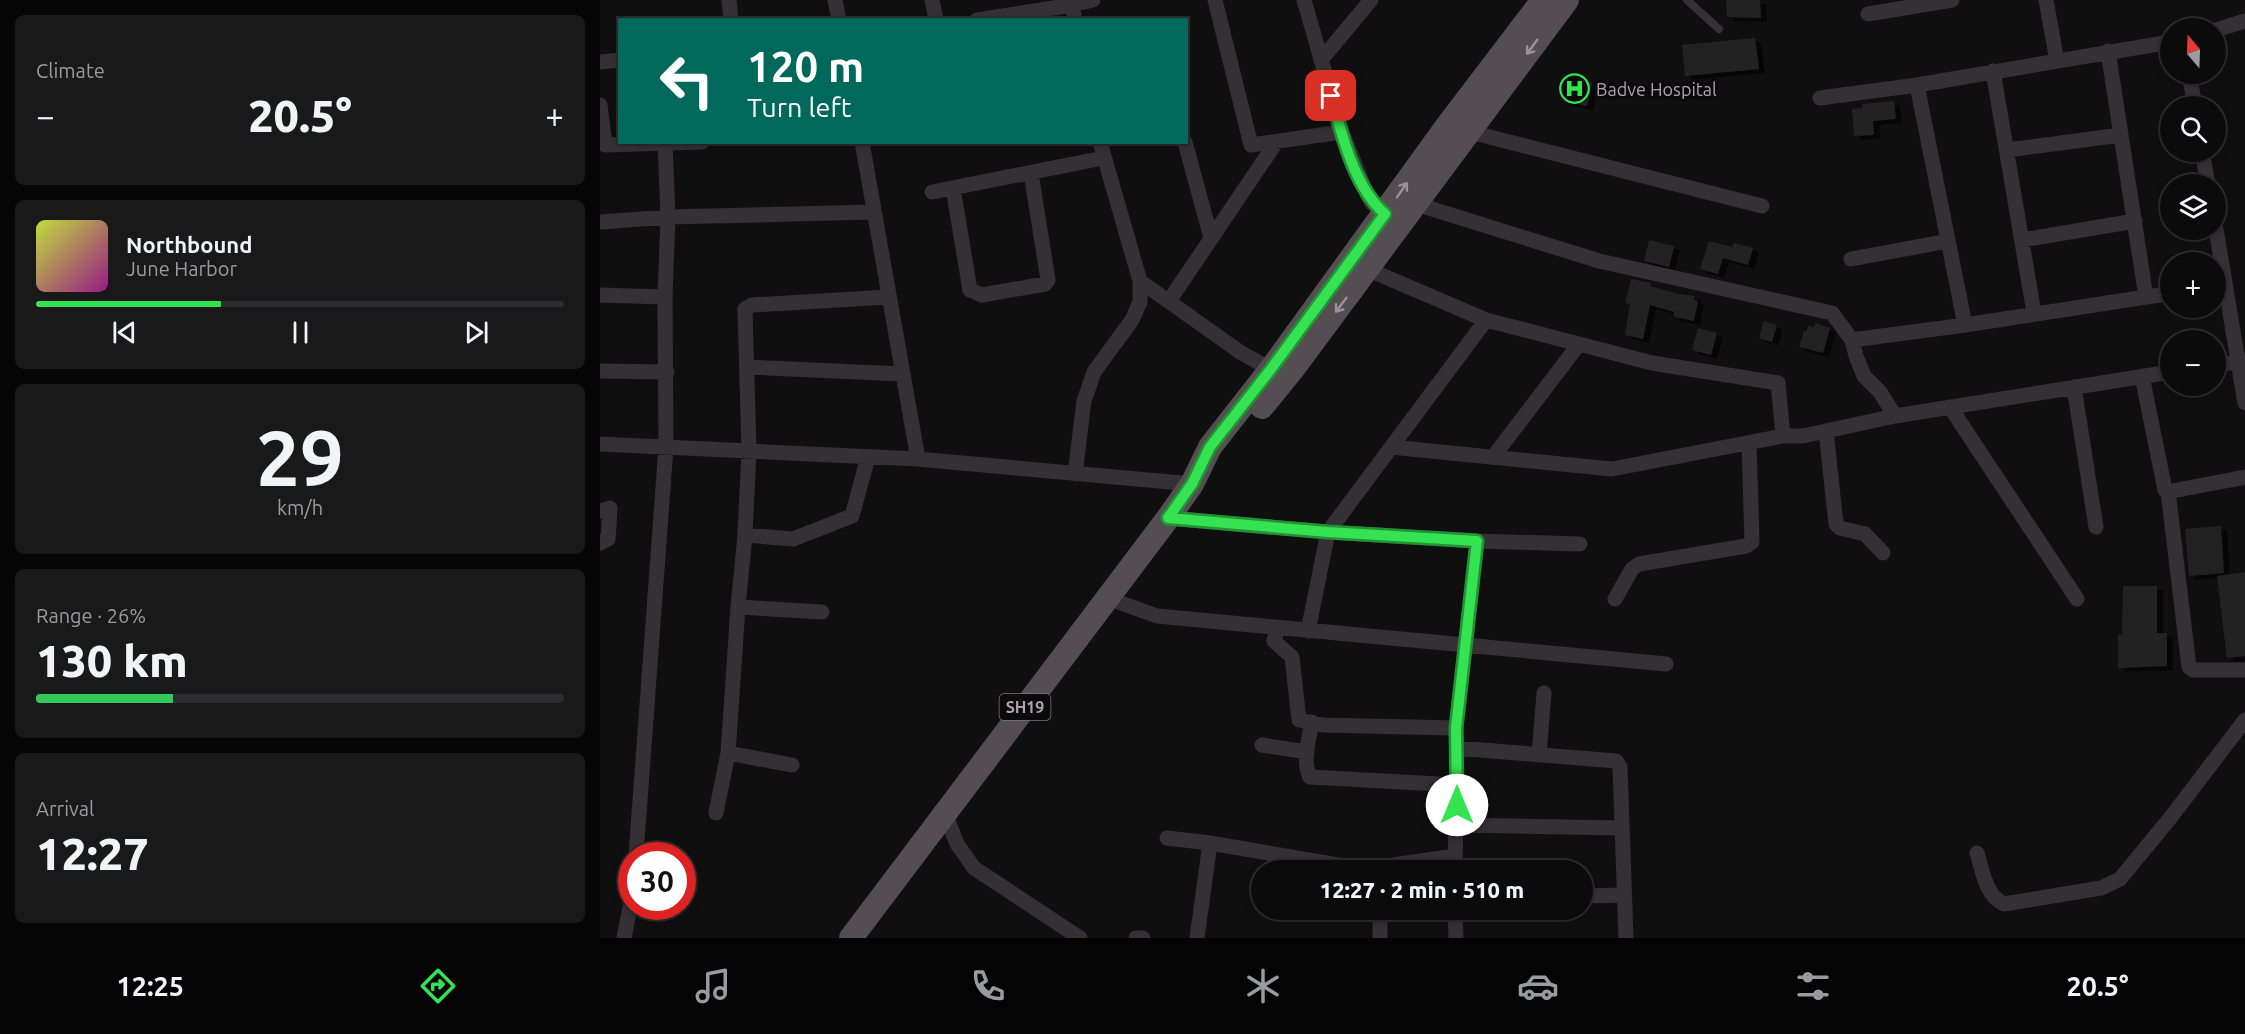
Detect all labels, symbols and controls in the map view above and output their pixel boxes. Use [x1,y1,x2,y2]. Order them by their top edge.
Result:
north arrow [2160,18,2226,84]
map controls [2160,18,2226,396]
one-way arrow [1526,39,1538,55]
icon: left [648,42,726,120]
text: 120 m [747,43,864,90]
text: Climate [36,59,105,82]
pin [1305,70,1356,121]
hospital icon: Badve Hospital [1559,73,1591,105]
icon: arrive [1314,79,1347,112]
place label: Badve Hospital [1596,79,1717,99]
text: 20.5° [248,90,352,141]
text: Turn left [747,92,851,122]
button: search [2160,96,2226,162]
text: − [36,97,55,134]
text: + [545,97,564,134]
button: layers [2160,174,2226,240]
one-way arrow [1396,182,1408,198]
text: Northbound [126,232,252,257]
button: + [2160,252,2226,318]
text: June Harbor [126,257,237,280]
one-way arrow [1334,296,1347,312]
icon: previous [108,316,141,349]
icon: pause [284,316,317,349]
icon: next [460,316,493,349]
button: − [2160,330,2226,396]
text: 29 [256,413,344,501]
text: km/h [277,496,323,519]
text: Range · 26% [36,604,146,627]
text: 130 km [36,635,188,686]
road number: SH19 [1000,694,1050,720]
position arrow [1425,773,1489,837]
text: Arrival [36,797,94,820]
text: 12:27 [36,828,149,879]
speed limit sign: 30 [618,842,696,920]
text: 12:27 · 2 min · 510 m [1320,877,1524,902]
icon: directions [417,965,459,1007]
icon: music [692,965,734,1007]
icon: phone [967,965,1009,1007]
icon: climate [1242,965,1284,1007]
icon: car [1517,965,1559,1007]
icon: filters [1792,965,1834,1007]
text: 12:25 [116,971,184,1001]
text: 20.5° [2067,971,2128,1001]

